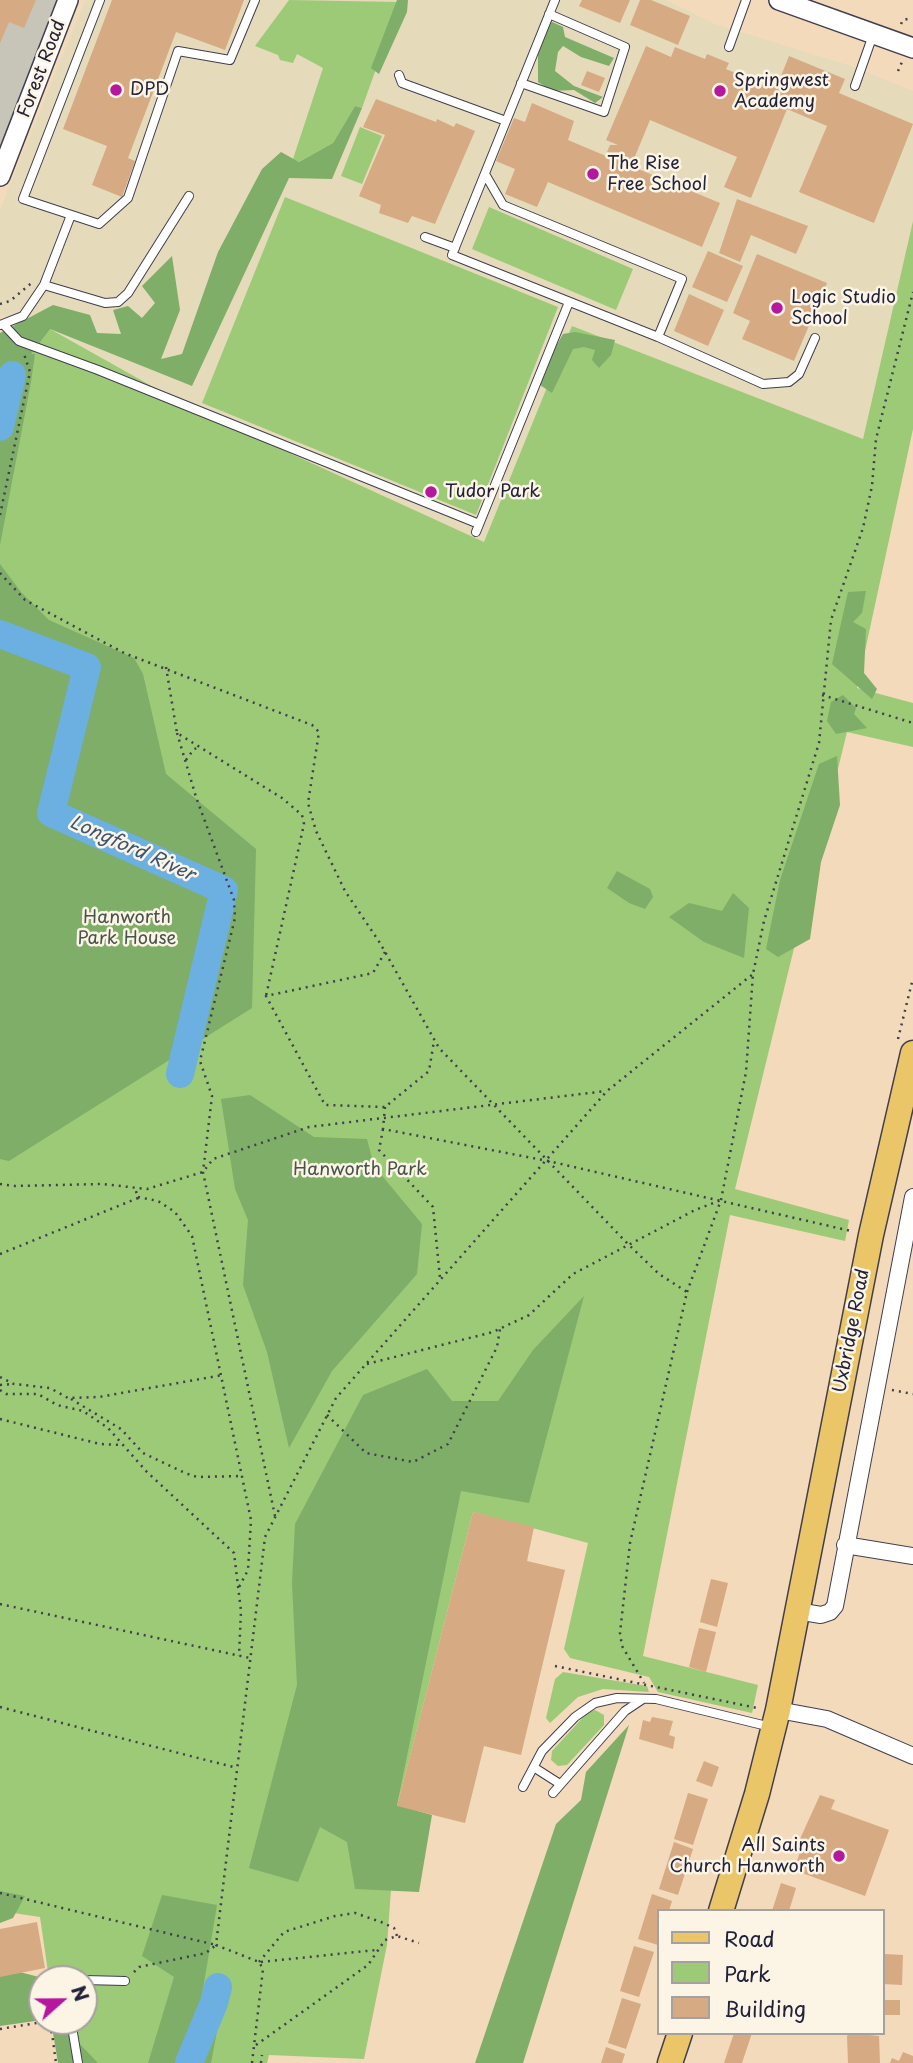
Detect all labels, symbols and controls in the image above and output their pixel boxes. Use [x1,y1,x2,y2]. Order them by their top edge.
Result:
street label: Forest Road [13,17,71,121]
place label: Springwest Academy [734,70,829,112]
place label: DPD [130,79,169,101]
marker: DPD [108,82,124,98]
marker: Springwest Academy [712,83,728,99]
place label: The Rise Free School [607,153,707,196]
marker: The Rise Free School [585,166,601,182]
place label: Logic Studio School [791,287,896,330]
marker: Logic Studio School [769,300,785,316]
place label: Tudor Park [445,481,540,503]
marker: Tudor Park [423,484,439,500]
water label: Longford River [66,811,198,887]
park label: Hanworth Park House [78,907,176,950]
park label: Hanworth Park [293,1159,427,1181]
street label: Uxbridge Road [829,1267,875,1395]
place label: All Saints Church Hanworth [669,1835,825,1878]
marker: All Saints Church Hanworth [831,1848,847,1864]
legend [657,1909,885,2035]
text: Road [724,1922,775,1954]
text: Park [724,1957,771,1989]
north arrow [28,1965,98,2035]
text: N [65,1981,97,2005]
text: Building [724,1992,806,2024]

